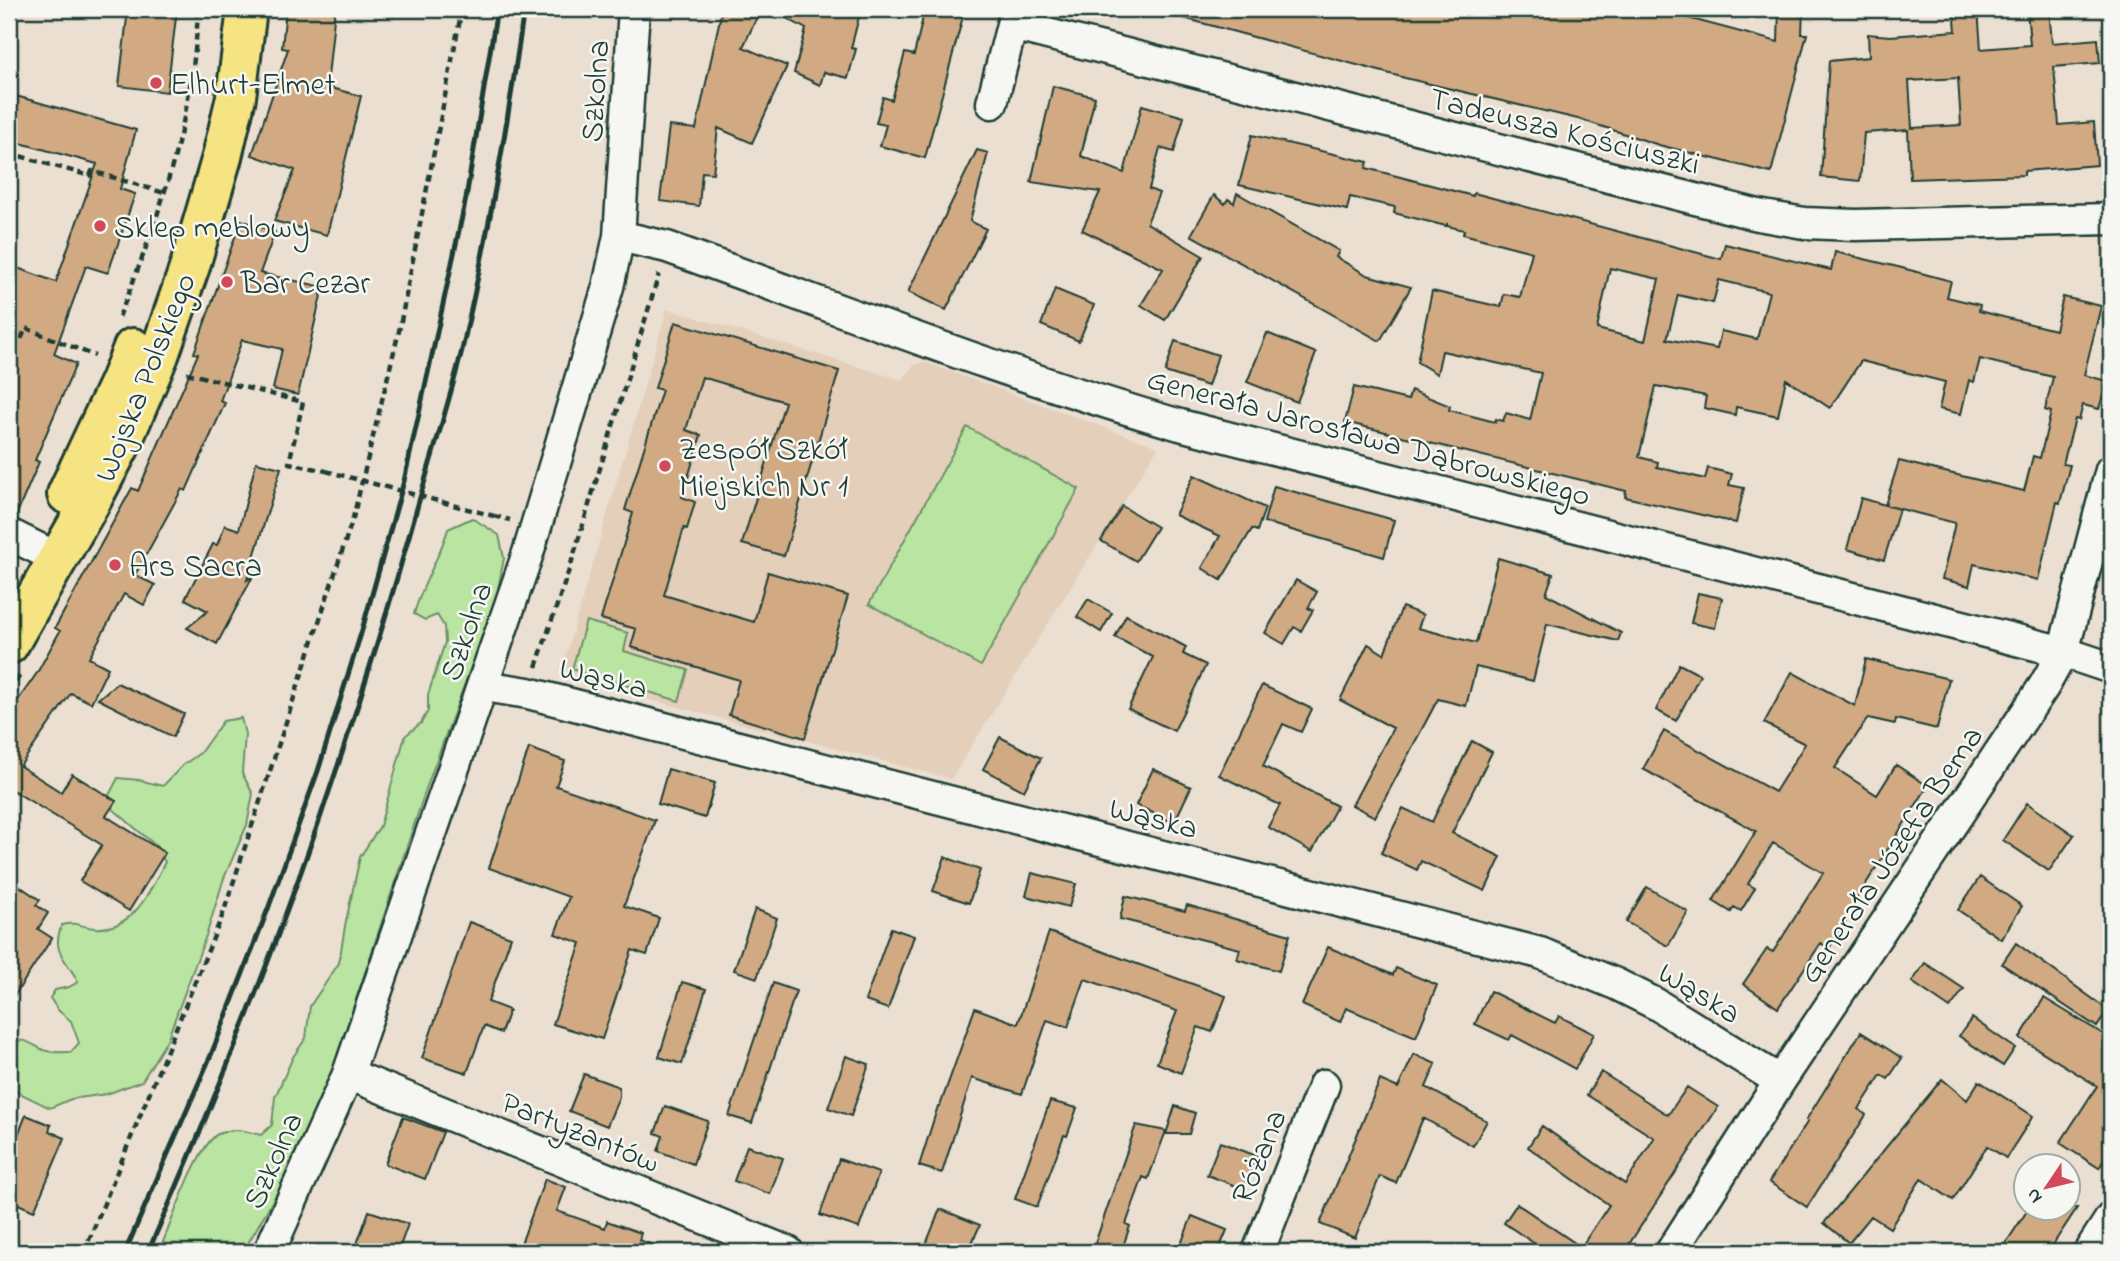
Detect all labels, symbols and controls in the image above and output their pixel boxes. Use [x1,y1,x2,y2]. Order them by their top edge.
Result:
street label: Szkolna [570,39,624,144]
place label: Elhurt-Elmet [170,63,336,110]
marker: Elhurt-Elmet [148,75,164,91]
street label: Tadeusza Kościuszki [1424,77,1704,190]
place label: Sklep meblowy [114,206,310,253]
marker: Sklep meblowy [92,218,108,234]
place label: Bar Cezar [240,262,370,309]
street label: Wojska Polskiego [84,267,211,490]
marker: Bar Cezar [219,274,235,290]
street label: Generała Jarosława Dąbrowskiego [1141,357,1595,521]
place label: Zespół Szkół Miejskich Nr 1 [679,428,848,512]
marker: Zespół Szkół Miejskich Nr 1 [657,458,673,474]
place label: Ars Sacra [129,545,262,592]
marker: Ars Sacra [107,557,123,573]
street label: Szkolna [429,576,507,688]
street label: Wąska [554,647,652,714]
street label: Generała Józefa Bema [1789,717,1997,994]
street label: Wąska [1104,787,1202,854]
street label: Wąska [1648,952,1749,1038]
street label: Partyzantów [493,1081,666,1187]
street label: Różana [1221,1103,1301,1212]
street label: Szkolna [233,1105,317,1218]
north arrow [2011,1152,2082,1222]
text: N [2020,1182,2050,1208]

